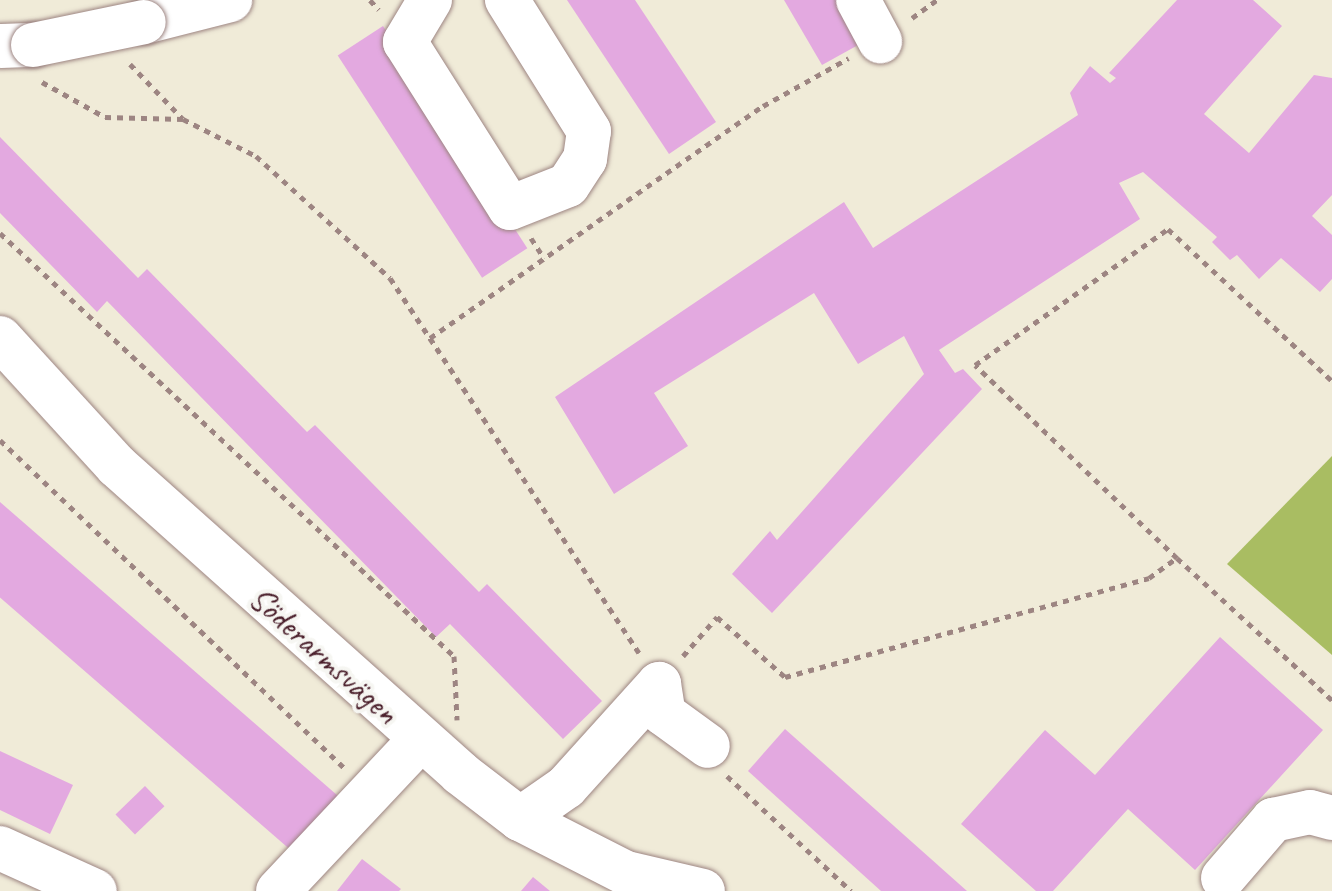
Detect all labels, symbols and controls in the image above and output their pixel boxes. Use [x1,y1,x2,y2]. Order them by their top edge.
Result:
street label: Söderarmsvägen [241,578,407,732]

